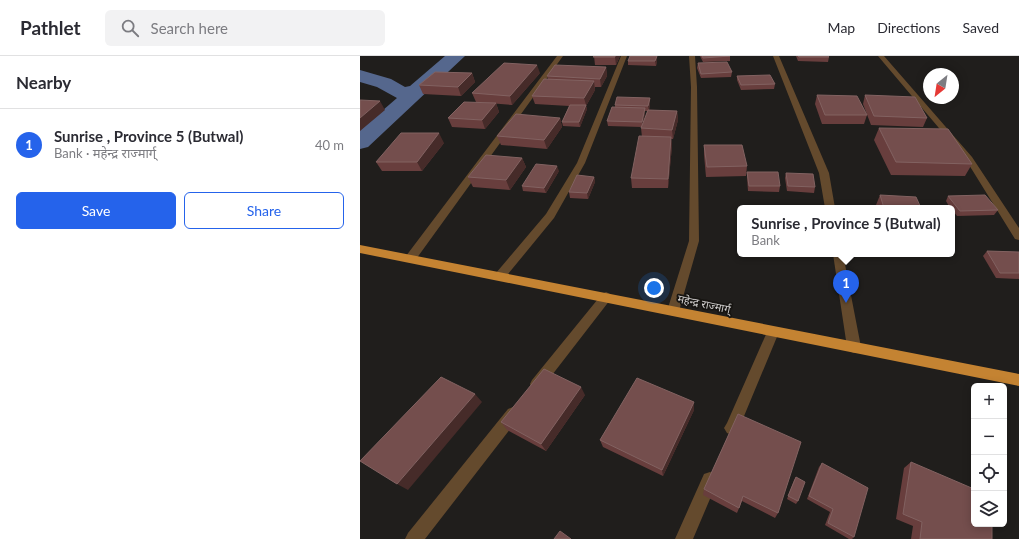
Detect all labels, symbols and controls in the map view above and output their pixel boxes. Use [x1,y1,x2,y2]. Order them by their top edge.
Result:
search box [105,10,385,46]
text: Pathlet [20,16,81,39]
icon: search [119,17,141,39]
text: Search here [151,19,228,37]
text: Map [828,19,855,36]
text: Directions [877,19,940,36]
text: Saved [962,19,999,36]
north arrow [923,68,959,104]
text: Nearby [16,72,71,93]
text: Sunrise , Province 5 (Butwal) [54,127,243,145]
text: 1 [25,137,33,153]
text: 40 m [315,137,344,153]
text: Bank · महेन्द्र राज्मार्ग् [54,145,156,161]
button: Save [16,192,176,229]
button: Share [184,192,344,229]
popup [737,205,955,257]
text: Sunrise , Province 5 (Butwal) [751,214,941,232]
text: Bank [751,232,780,248]
pin: 1 [833,270,859,303]
your location [644,278,664,298]
street label: महेन्द्र राज्मार्ग् [676,292,734,317]
map controls [971,383,1007,527]
button: + [971,383,1007,419]
button: − [971,419,1007,455]
button: locate [971,455,1007,491]
button: layers [971,491,1007,527]

